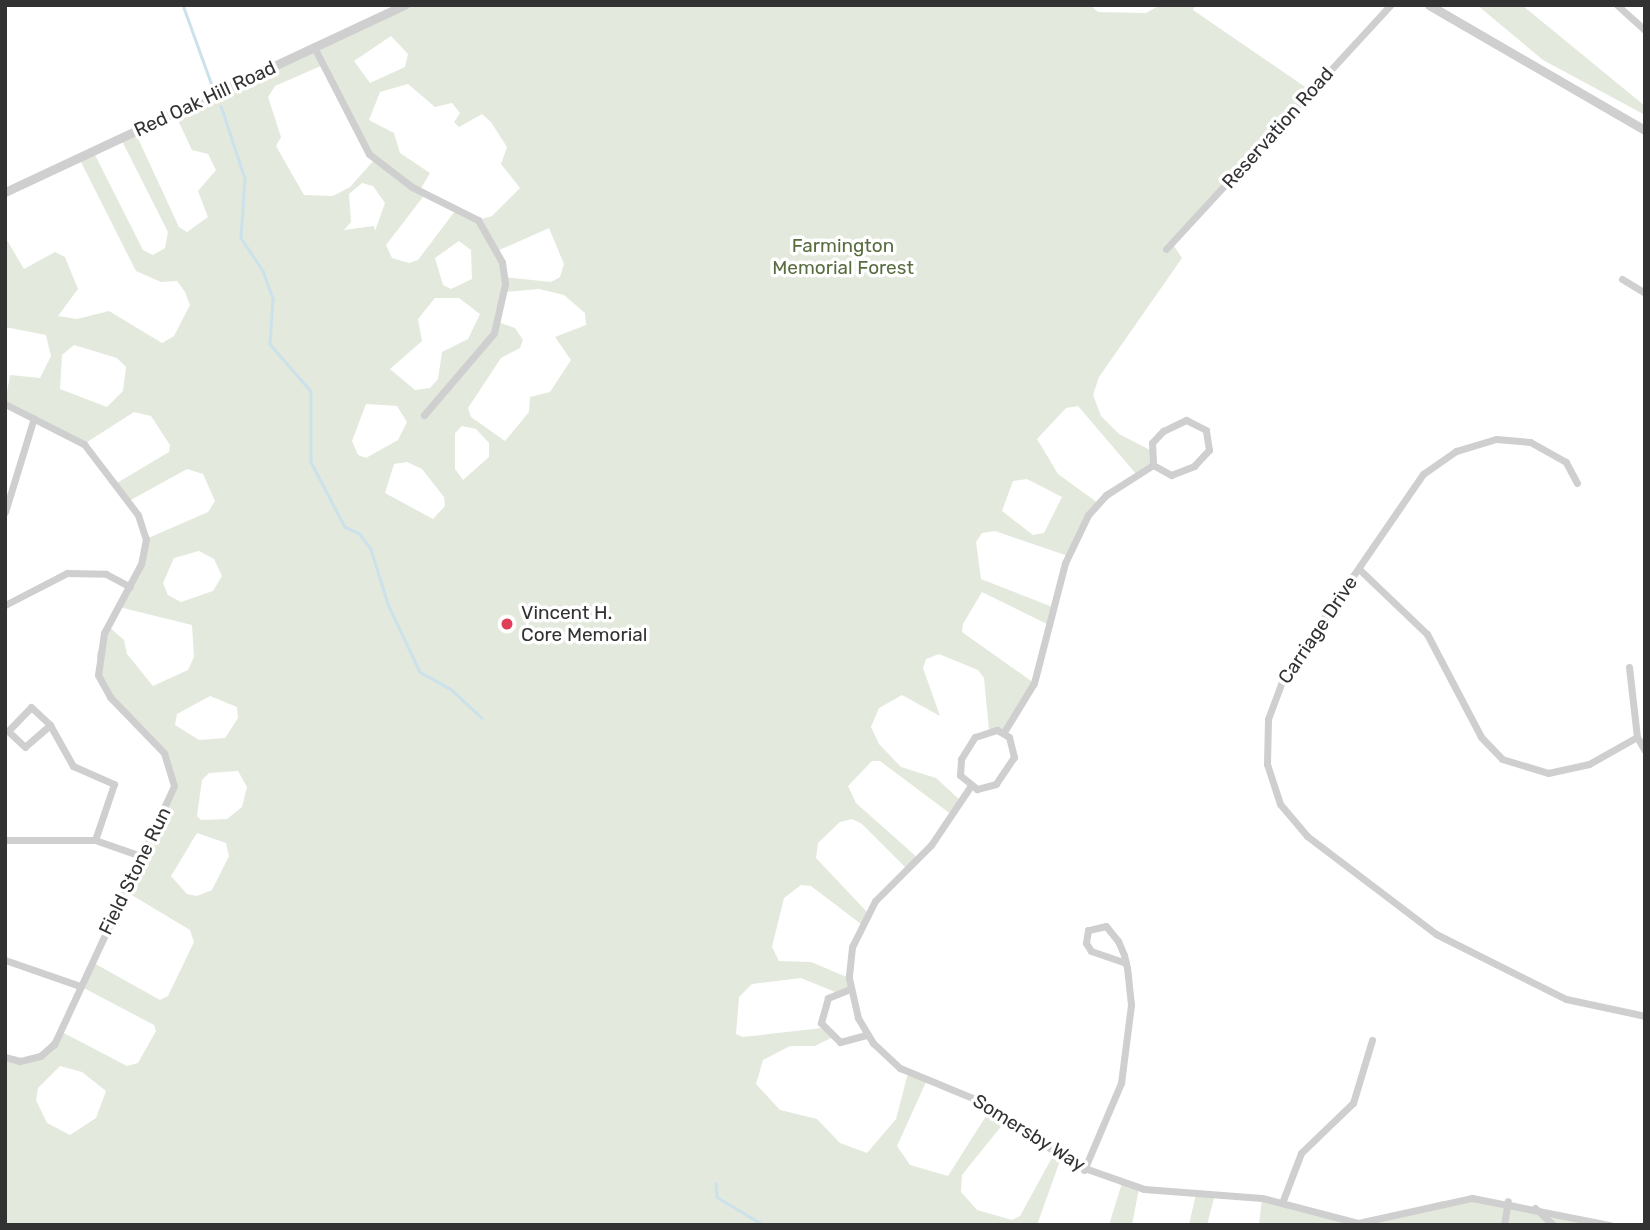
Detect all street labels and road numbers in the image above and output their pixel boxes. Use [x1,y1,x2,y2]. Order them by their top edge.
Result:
street label: Red Oak Hill Road [130,56,280,142]
street label: Reservation Road [1218,63,1338,193]
street label: Carriage Drive [1274,572,1362,688]
street label: Field Stone Run [94,803,176,939]
street label: Somersby Way [968,1089,1090,1177]

